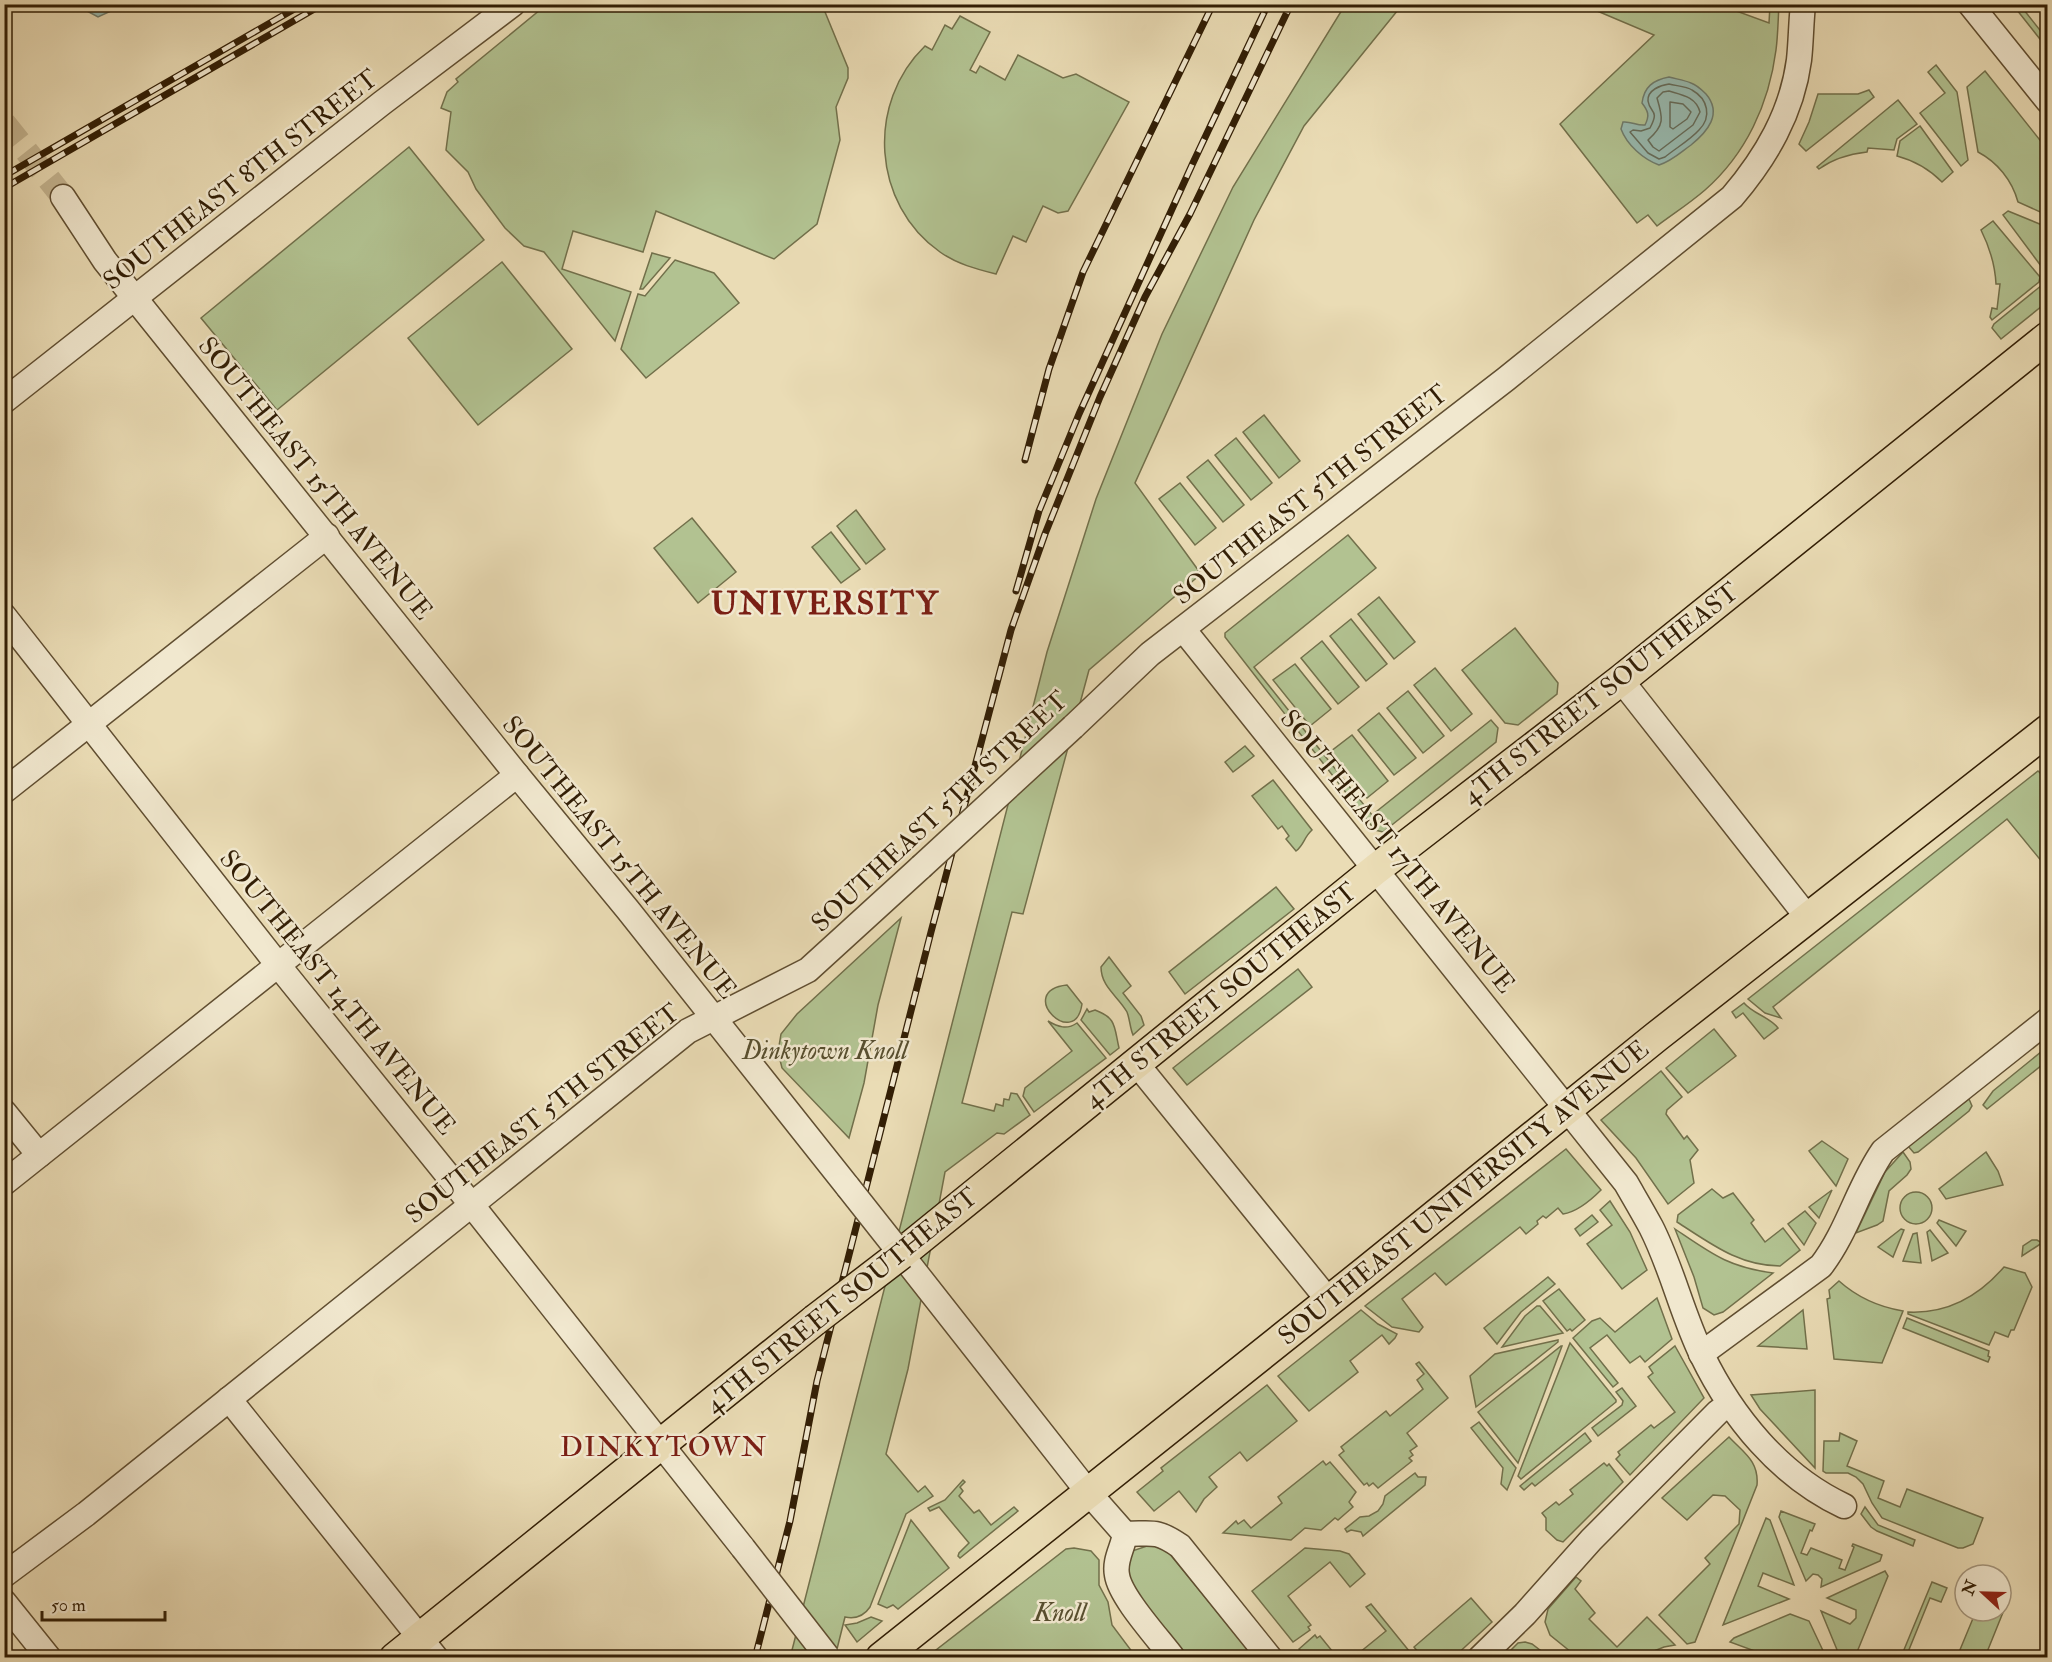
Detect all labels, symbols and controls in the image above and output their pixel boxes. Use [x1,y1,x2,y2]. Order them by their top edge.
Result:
street label: SOUTHEAST 8TH STREET [97,63,384,297]
street label: SOUTHEAST 15TH AVENUE [191,331,439,627]
street label: SOUTHEAST 5TH STREET [1167,378,1454,612]
street label: 4TH STREET SOUTHEAST [1456,576,1745,812]
district label: UNIVERSITY [711,584,939,624]
street label: SOUTHEAST 5TH STREET [805,684,1075,939]
street label: SOUTHEAST 17TH AVENUE [1273,703,1521,1000]
street label: SOUTHEAST 15TH AVENUE [495,710,743,1006]
street label: SOUTHEAST 14TH AVENUE [212,844,462,1142]
street label: 4TH STREET SOUTHEAST [1078,876,1363,1116]
street label: SOUTHEAST 5TH STREET [399,997,686,1231]
street label: SOUTHEAST UNIVERSITY AVENUE [1272,1033,1655,1352]
park label: Dinkytown Knoll [741,1035,909,1067]
street label: 4TH STREET SOUTHEAST [699,1181,984,1421]
district label: DINKYTOWN [560,1430,768,1465]
north arrow [1953,1563,2013,1623]
text: N [1958,1577,1982,1599]
scale bar [42,1584,165,1622]
text: 50 m [51,1594,86,1617]
park label: Knoll [1032,1597,1088,1629]

